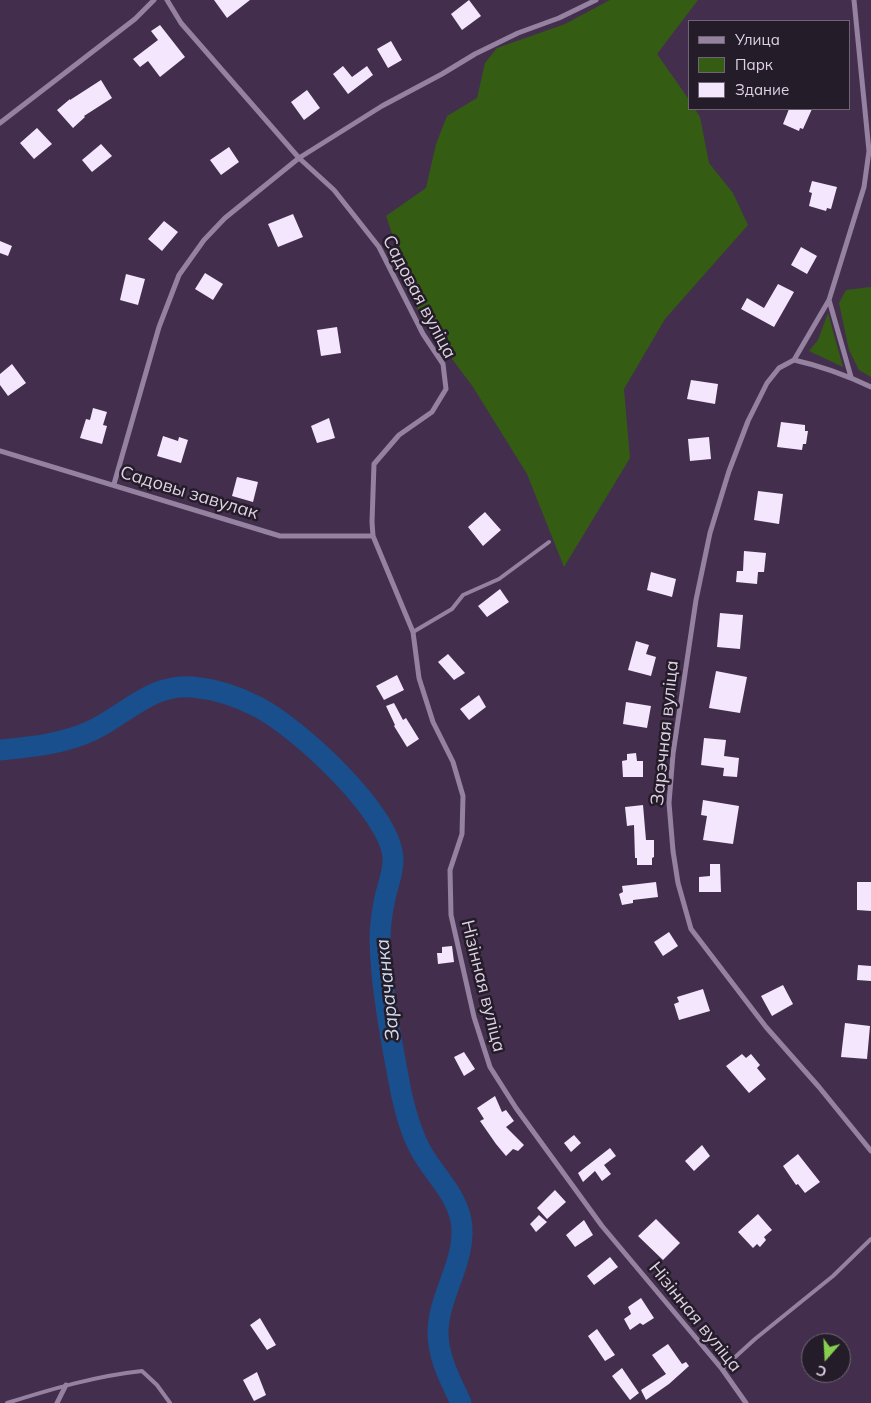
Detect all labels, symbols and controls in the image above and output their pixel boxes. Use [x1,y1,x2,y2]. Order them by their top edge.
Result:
legend [688,20,851,110]
text: Улица [735,30,780,49]
text: Парк [735,55,773,74]
text: Здание [735,80,789,99]
street label: Садовая вуліца [377,232,461,362]
street label: Садовы завулак [117,462,261,524]
street label: Зарэчная вуліца [647,659,683,807]
street label: Нізінная вуліца [456,918,510,1054]
water label: Зарачанка [371,938,405,1042]
street label: Нізінная вуліца [644,1258,746,1376]
north arrow [801,1333,851,1383]
text: С [814,1361,829,1381]

